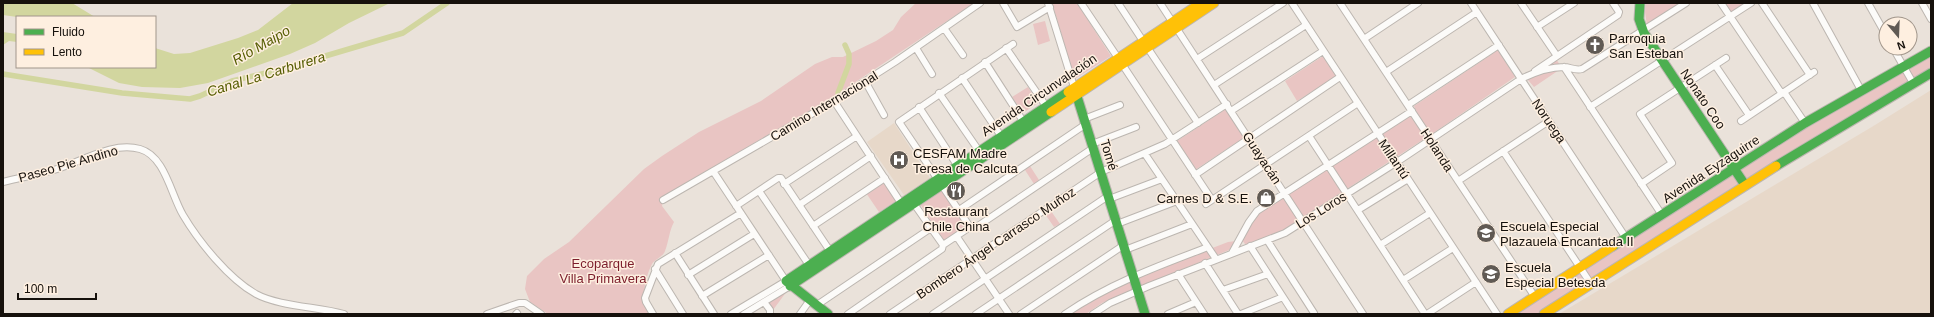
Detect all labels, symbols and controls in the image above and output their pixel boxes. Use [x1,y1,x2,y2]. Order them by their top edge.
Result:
legend [16,16,156,68]
north arrow [1878,16,1918,56]
water label: Río Maipo [229,22,293,68]
text: Fluido [52,25,85,39]
place label: Parroquia San Esteban [1609,31,1683,61]
church icon: Parroquia San Esteban [1584,34,1606,56]
text: N [1895,38,1907,52]
text: Lento [52,45,82,59]
water label: Canal La Carburera [205,48,327,100]
street label: Avenida Circunvalación [979,51,1099,139]
street label: Nonato Coo [1677,66,1729,132]
street label: Camino Internacional [767,68,881,144]
street label: Noruega [1529,96,1570,146]
street label: Holanda [1418,126,1457,175]
street label: Guayacán [1240,129,1284,187]
street label: Avenida Eyzaguirre [1660,132,1762,206]
street label: Millantú [1375,136,1413,182]
street label: Tomé [1097,138,1121,172]
street label: Paseo Pie Andino [17,143,119,185]
place label: CESFAM Madre Teresa de Calcuta [913,146,1019,176]
hospital icon: CESFAM Madre Teresa de Calcuta [888,149,910,171]
restaurant icon: Restaurant Chile China [945,180,967,202]
street label: Bombero Ángel Carrasco Muñoz [914,184,1078,302]
shop icon: Carnes D & S.E. [1255,187,1277,209]
street label: Los Loros [1293,188,1350,231]
place label: Carnes D & S.E. [1157,191,1252,206]
place label: Restaurant Chile China [922,204,990,234]
place label: Escuela Especial Plazauela Encantada II [1500,219,1634,249]
school or university icon: Escuela Especial Plazauela Encantada II [1475,222,1497,244]
park label: Ecoparque Villa Primavera [559,256,647,286]
place label: Escuela Especial Betesda [1505,260,1606,290]
school or university icon: Escuela Especial Betesda [1480,263,1502,285]
scale bar [18,275,96,301]
text: 100 m [24,282,57,296]

